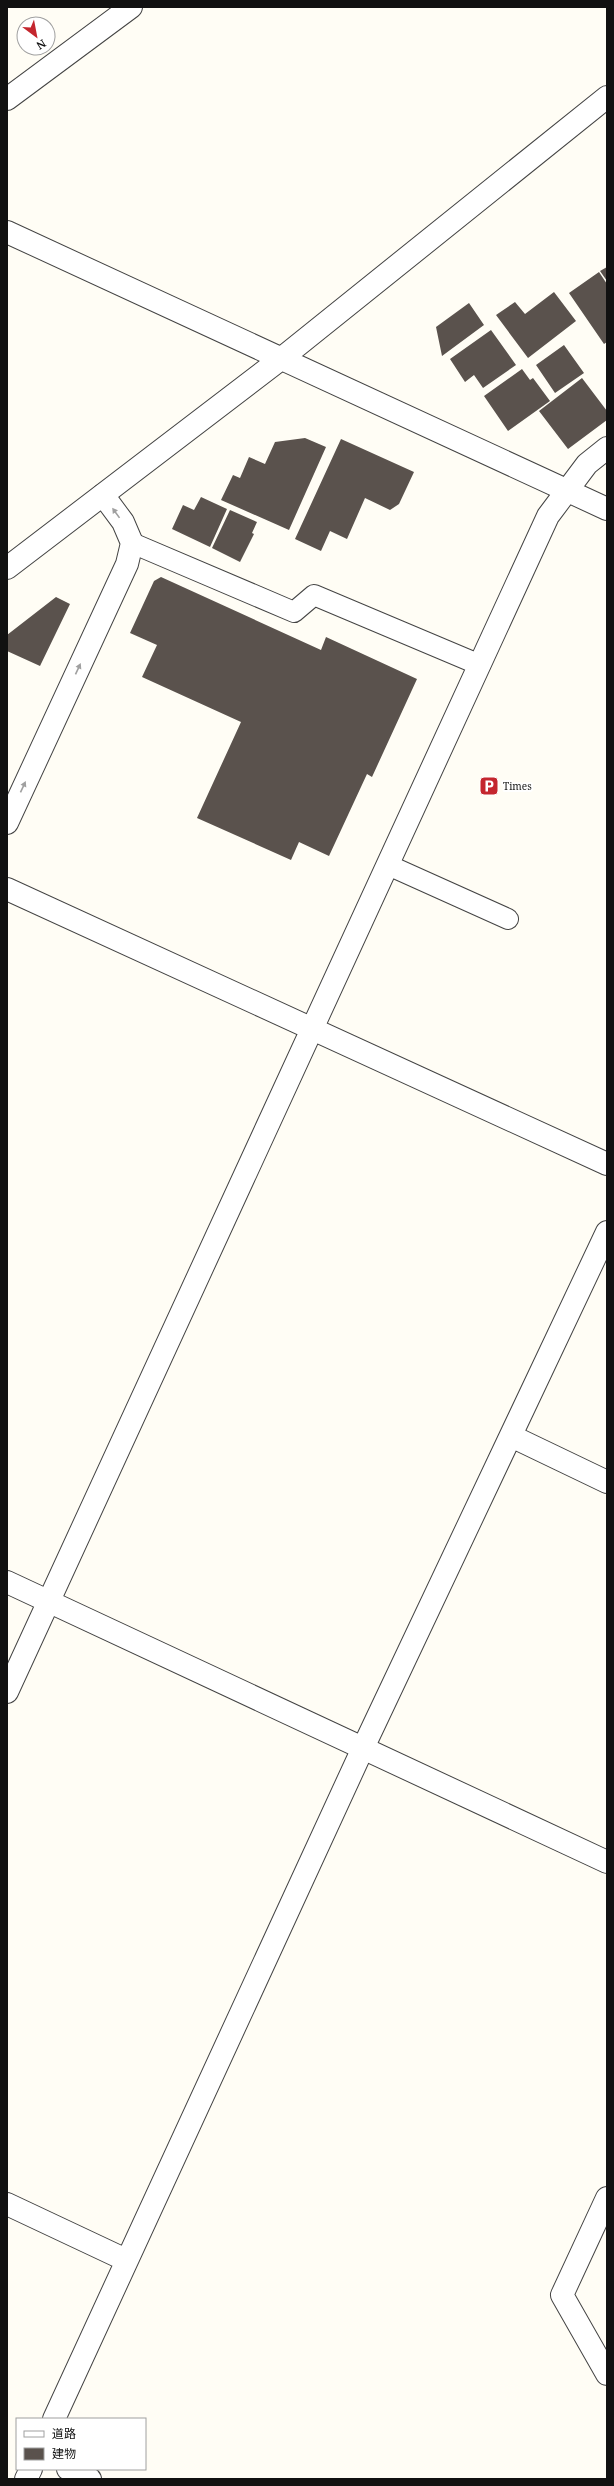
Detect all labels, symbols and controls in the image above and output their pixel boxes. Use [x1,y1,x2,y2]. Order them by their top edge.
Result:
north arrow [16,16,56,56]
text: N [34,36,49,54]
one-way arrow [112,507,120,518]
one-way arrow [75,664,81,675]
parking icon: Times [478,775,500,797]
place label: Times [503,779,532,793]
one-way arrow [20,782,26,793]
legend [16,2418,146,2470]
text: 道路 [52,2425,76,2442]
text: 建物 [52,2445,76,2462]

